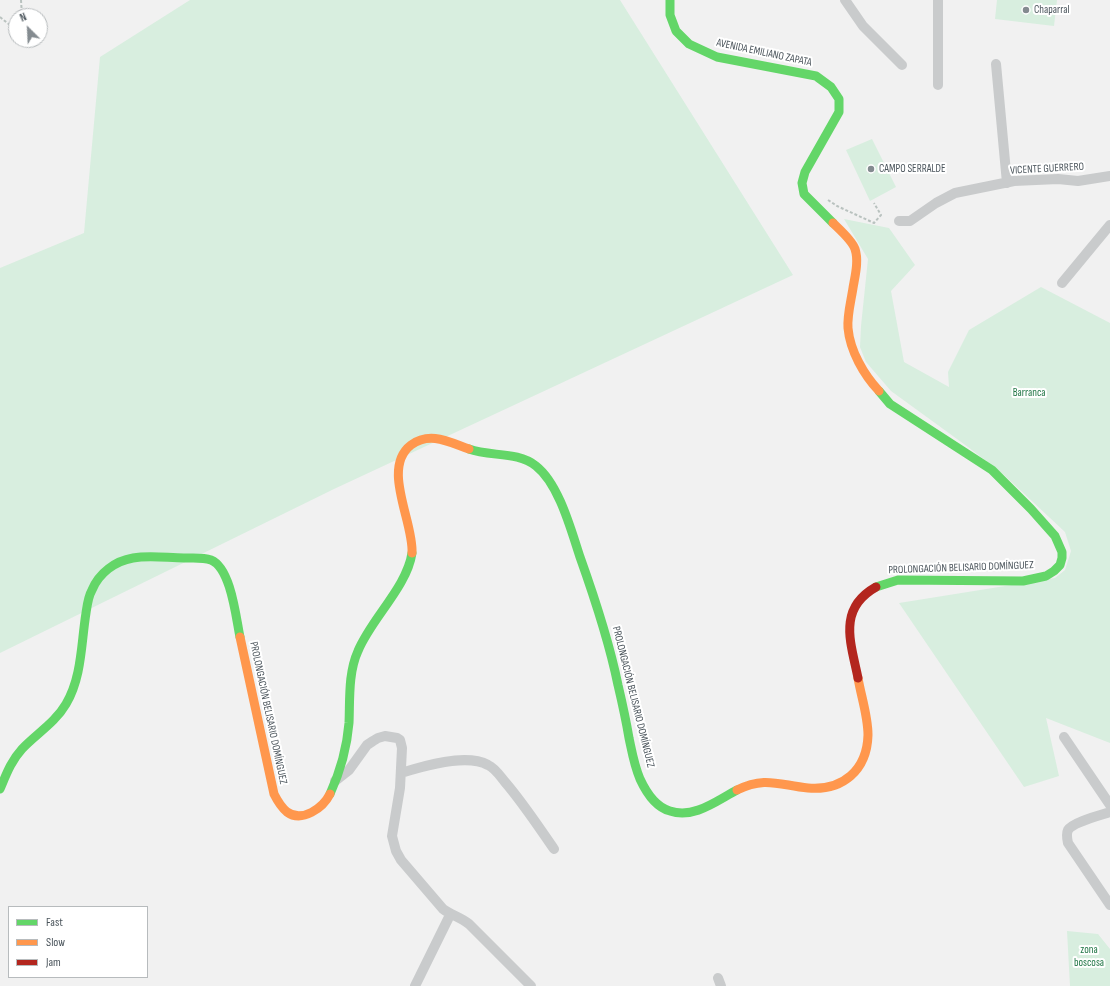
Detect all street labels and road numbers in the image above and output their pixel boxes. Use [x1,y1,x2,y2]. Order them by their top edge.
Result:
street label: AVENIDA EMILIANO ZAPATA [715,36,813,70]
street label: VICENTE GUERRERO [1010,160,1084,178]
street label: PROLONGACIÓN BELISARIO DOMÍNGUEZ [888,559,1034,577]
street label: PROLONGACIÓN BELISARIO DOMÍNGUEZ [609,625,657,769]
street label: PROLONGACIÓN BELISARIO DOMÍNGUEZ [246,641,290,785]

